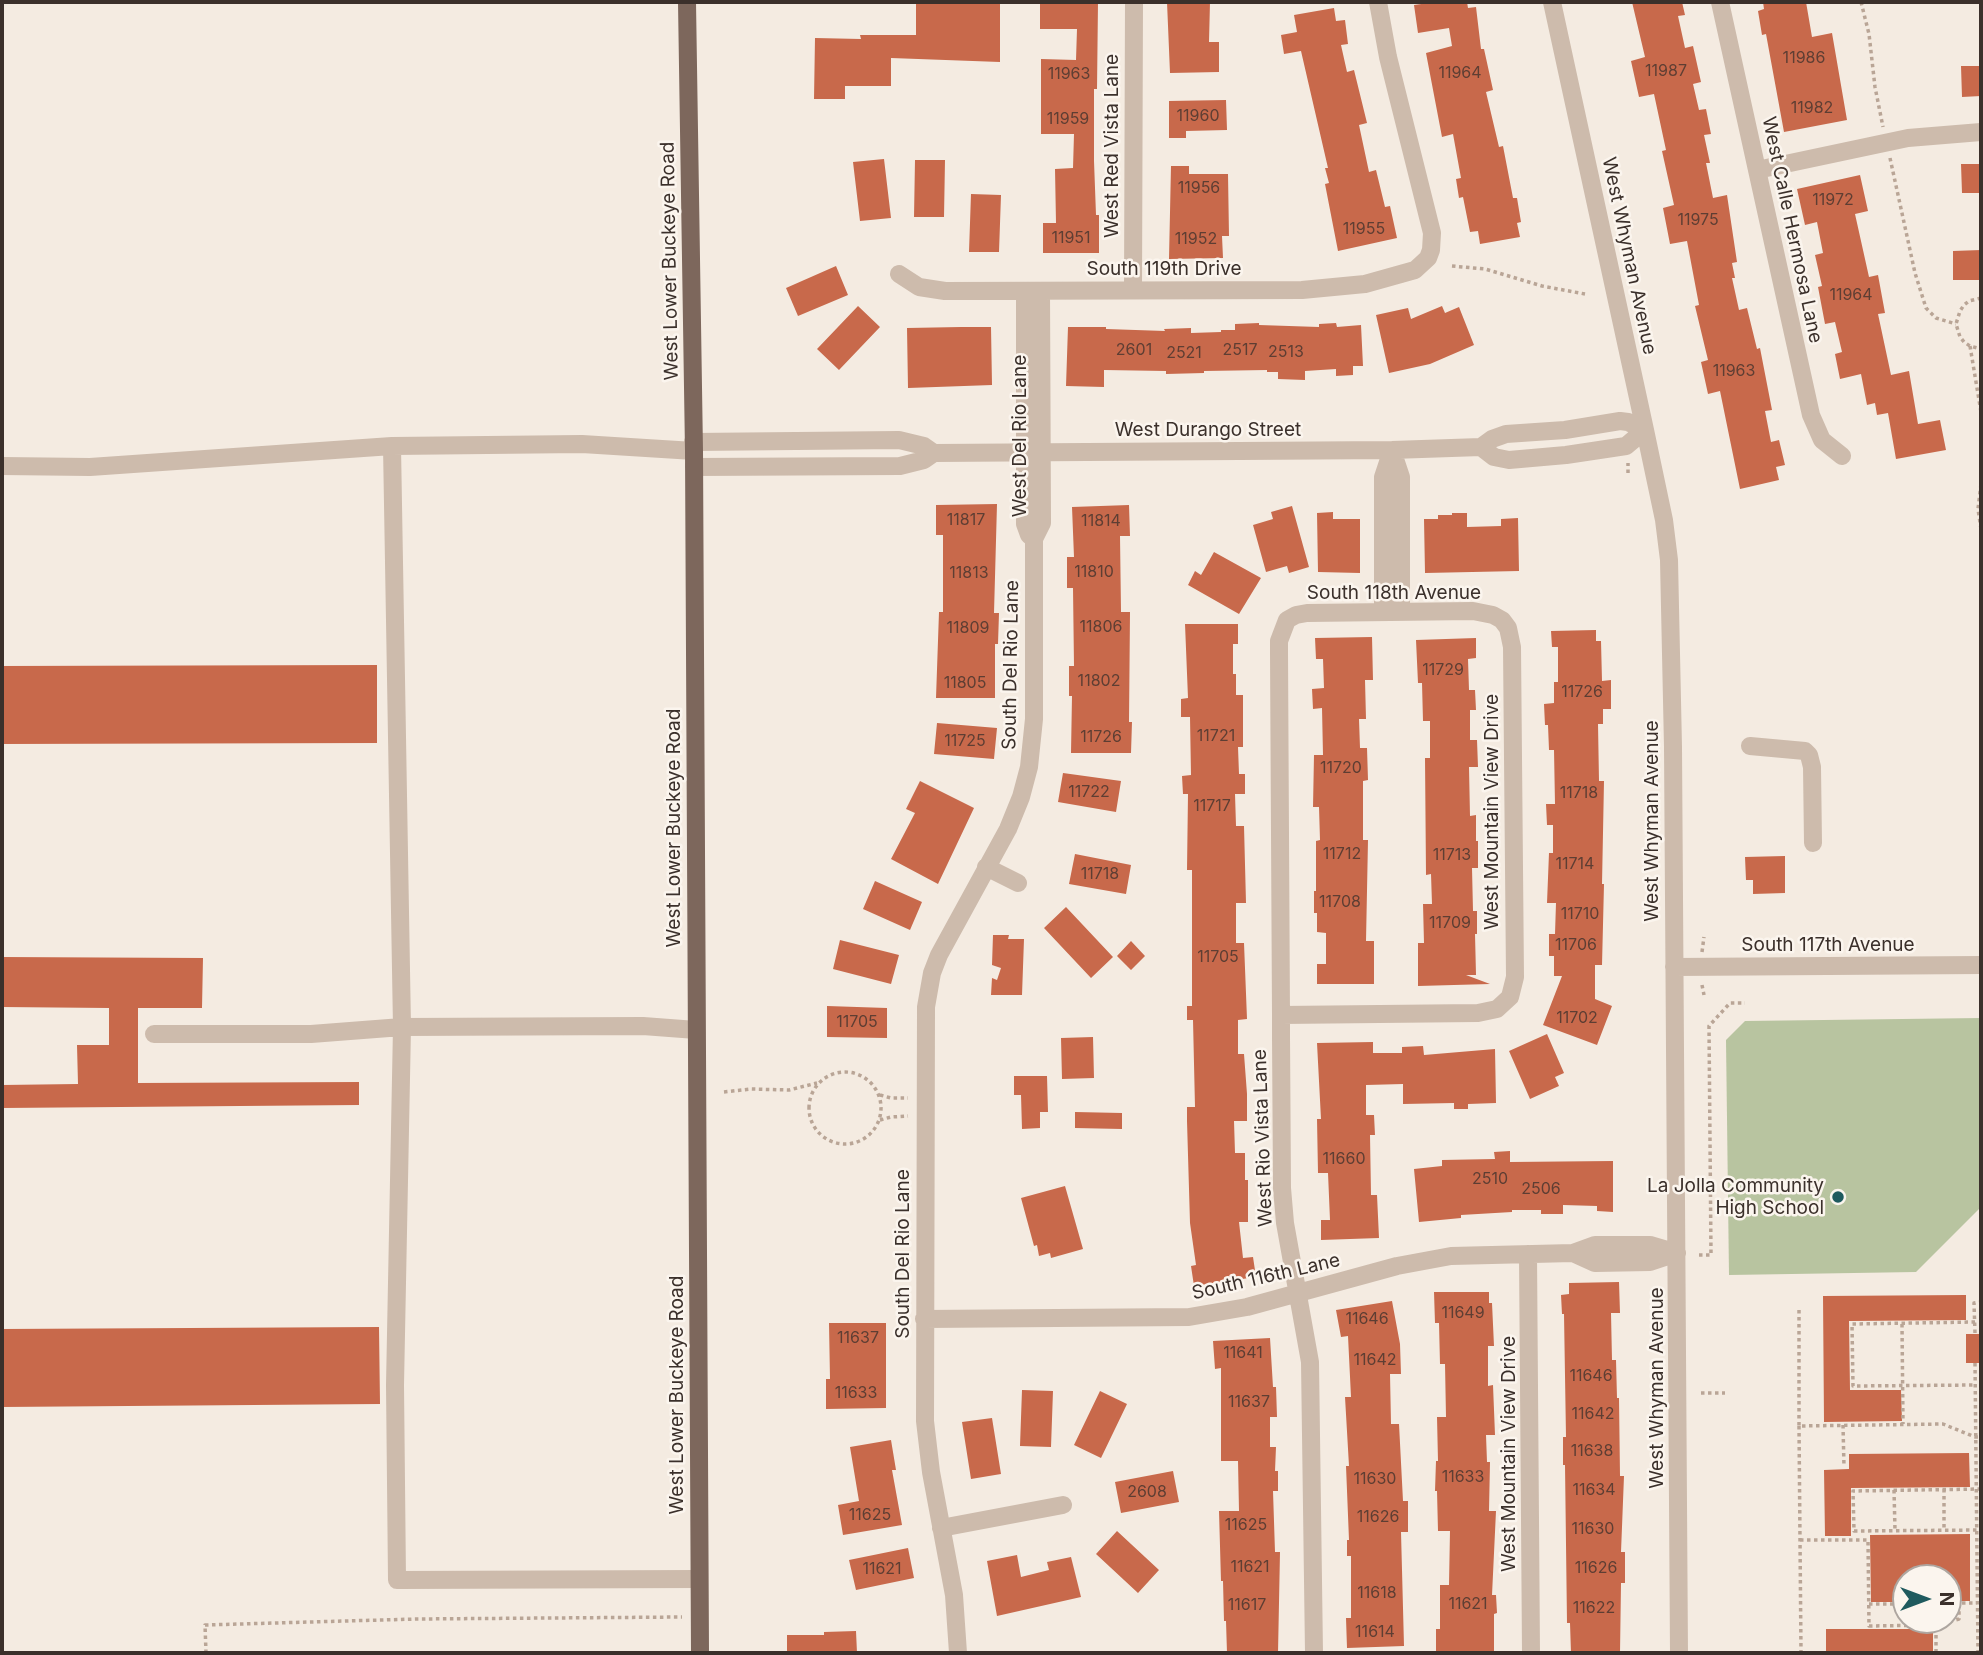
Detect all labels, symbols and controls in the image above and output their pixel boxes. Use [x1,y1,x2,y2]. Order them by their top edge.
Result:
house number: 11986 [1783,48,1825,68]
street label: West Red Vista Lane [1101,54,1123,238]
house number: 11987 [1645,61,1687,81]
house number: 11964 [1438,63,1482,83]
house number: 11963 [1048,64,1090,84]
house number: 11982 [1791,98,1833,118]
house number: 11960 [1177,106,1219,126]
house number: 11959 [1047,109,1089,129]
street label: West Calle Hermosa Lane [1757,115,1827,345]
street label: West Lower Buckeye Road [657,141,683,381]
street label: West Whyman Avenue [1597,155,1661,357]
house number: 11956 [1178,178,1220,198]
house number: 11972 [1812,190,1854,210]
house number: 11975 [1677,210,1719,230]
house number: 11955 [1343,219,1385,239]
house number: 11951 [1051,228,1091,248]
house number: 11952 [1175,229,1217,249]
street label: South 119th Drive [1086,258,1242,280]
house number: 11964 [1829,285,1873,305]
house number: 2601 [1116,340,1152,360]
house number: 2517 [1222,340,1258,360]
house number: 2513 [1268,342,1304,362]
house number: 2521 [1166,343,1202,363]
street label: West Del Rio Lane [1009,355,1031,517]
house number: 11963 [1713,361,1755,381]
street label: West Durango Street [1115,419,1301,441]
house number: 11817 [947,510,985,530]
house number: 11814 [1081,511,1121,531]
house number: 11810 [1074,562,1114,582]
house number: 11813 [949,563,989,583]
street label: South Del Rio Lane [998,580,1024,750]
street label: South 118th Avenue [1307,582,1481,604]
house number: 11806 [1080,617,1122,637]
house number: 11809 [947,618,989,638]
house number: 11729 [1422,660,1464,680]
house number: 11802 [1078,671,1120,691]
house number: 11805 [944,673,986,693]
house number: 11726 [1561,682,1603,702]
street label: West Mountain View Drive [1481,694,1503,930]
street label: West Lower Buckeye Road [663,709,685,947]
street label: West Whyman Avenue [1641,720,1663,922]
house number: 11721 [1197,726,1235,746]
house number: 11726 [1080,727,1122,747]
house number: 11725 [944,731,986,751]
house number: 11720 [1320,758,1362,778]
house number: 11722 [1068,782,1110,802]
house number: 11718 [1560,783,1598,803]
house number: 11717 [1193,796,1231,816]
house number: 11712 [1323,844,1361,864]
house number: 11713 [1433,845,1471,865]
house number: 11714 [1556,854,1594,874]
house number: 11718 [1081,864,1119,884]
house number: 11708 [1319,892,1361,912]
house number: 11710 [1561,904,1599,924]
house number: 11709 [1429,913,1471,933]
street label: South 117th Avenue [1741,934,1915,956]
house number: 11706 [1555,935,1597,955]
house number: 11705 [1197,947,1239,967]
house number: 11702 [1556,1008,1598,1028]
house number: 11705 [836,1012,878,1032]
street label: West Rio Vista Lane [1249,1049,1277,1227]
house number: 11660 [1323,1149,1365,1169]
street label: South Del Rio Lane [892,1169,914,1339]
house number: 2510 [1472,1169,1508,1189]
place label: La Jolla Community High School [1647,1175,1824,1219]
house number: 2506 [1521,1179,1561,1199]
marker: La Jolla Community High School [1830,1189,1846,1205]
street label: South 116th Lane [1190,1249,1342,1305]
street label: West Lower Buckeye Road [666,1276,688,1514]
street label: West Whyman Avenue [1646,1287,1668,1489]
house number: 11649 [1441,1303,1485,1323]
house number: 11646 [1345,1309,1389,1329]
house number: 11637 [837,1328,879,1348]
street label: West Mountain View Drive [1498,1336,1520,1572]
house number: 11641 [1223,1343,1263,1363]
house number: 11642 [1353,1350,1397,1370]
house number: 11646 [1569,1366,1613,1386]
house number: 11633 [835,1383,877,1403]
house number: 11637 [1228,1392,1270,1412]
house number: 11642 [1571,1404,1615,1424]
house number: 11638 [1571,1441,1613,1461]
house number: 11633 [1442,1467,1484,1487]
house number: 11630 [1354,1469,1396,1489]
house number: 11634 [1572,1480,1616,1500]
house number: 2608 [1127,1482,1167,1502]
house number: 11625 [849,1505,891,1525]
house number: 11626 [1357,1507,1399,1527]
house number: 11625 [1225,1515,1267,1535]
house number: 11630 [1572,1519,1614,1539]
house number: 11621 [1230,1557,1270,1577]
house number: 11626 [1575,1558,1617,1578]
house number: 11621 [862,1559,902,1579]
north arrow [1892,1564,1962,1634]
house number: 11618 [1357,1583,1397,1603]
text: N [1935,1592,1958,1606]
house number: 11621 [1448,1594,1488,1614]
house number: 11617 [1228,1595,1266,1615]
house number: 11622 [1573,1598,1615,1618]
house number: 11614 [1355,1622,1395,1642]

